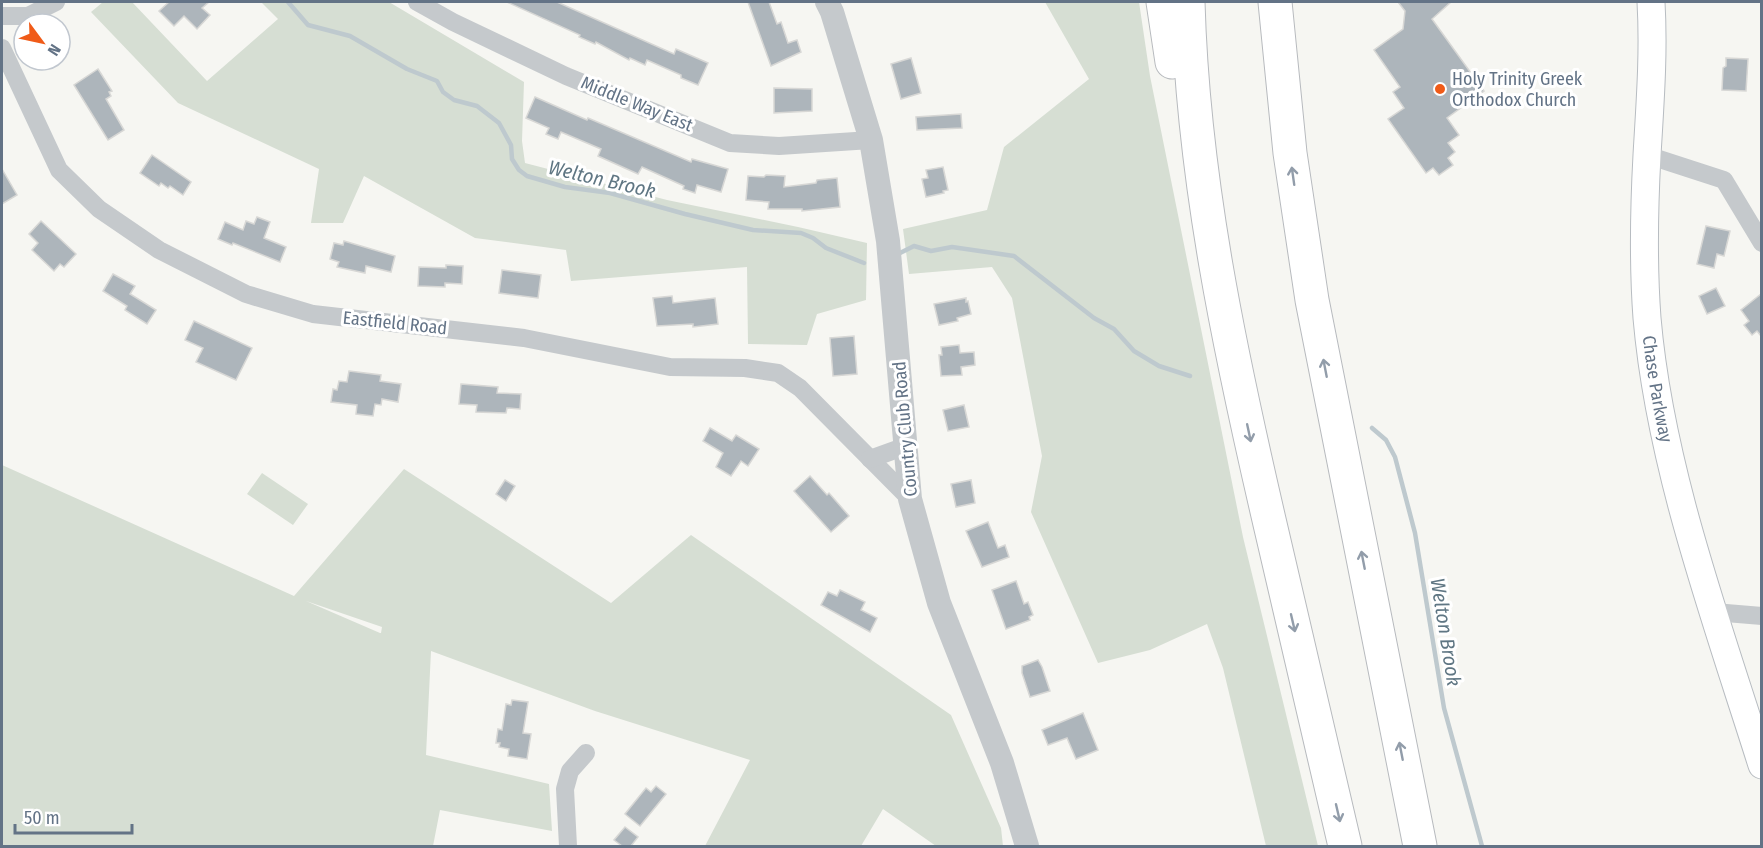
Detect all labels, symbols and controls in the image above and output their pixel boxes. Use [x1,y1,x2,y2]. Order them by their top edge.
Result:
north arrow [12,12,72,72]
text: N [44,41,65,59]
place label: Holy Trinity Greek Orthodox Church [1452,68,1583,111]
street label: Middle Way East [578,72,696,136]
marker: Holy Trinity Greek Orthodox Church [1433,82,1447,96]
water label: Welton Brook [546,155,658,203]
one-way arrow [1287,167,1298,186]
street label: Eastfield Road [342,307,448,339]
street label: Chase Parkway [1638,334,1677,445]
one-way arrow [1319,359,1330,379]
street label: Country Club Road [888,360,922,498]
one-way arrow [1244,423,1256,442]
one-way arrow [1357,550,1368,570]
water label: Welton Brook [1426,576,1466,688]
one-way arrow [1288,613,1300,632]
one-way arrow [1395,742,1406,761]
scale bar [15,797,132,835]
one-way arrow [1332,803,1344,822]
text: 50 m [24,807,60,829]

